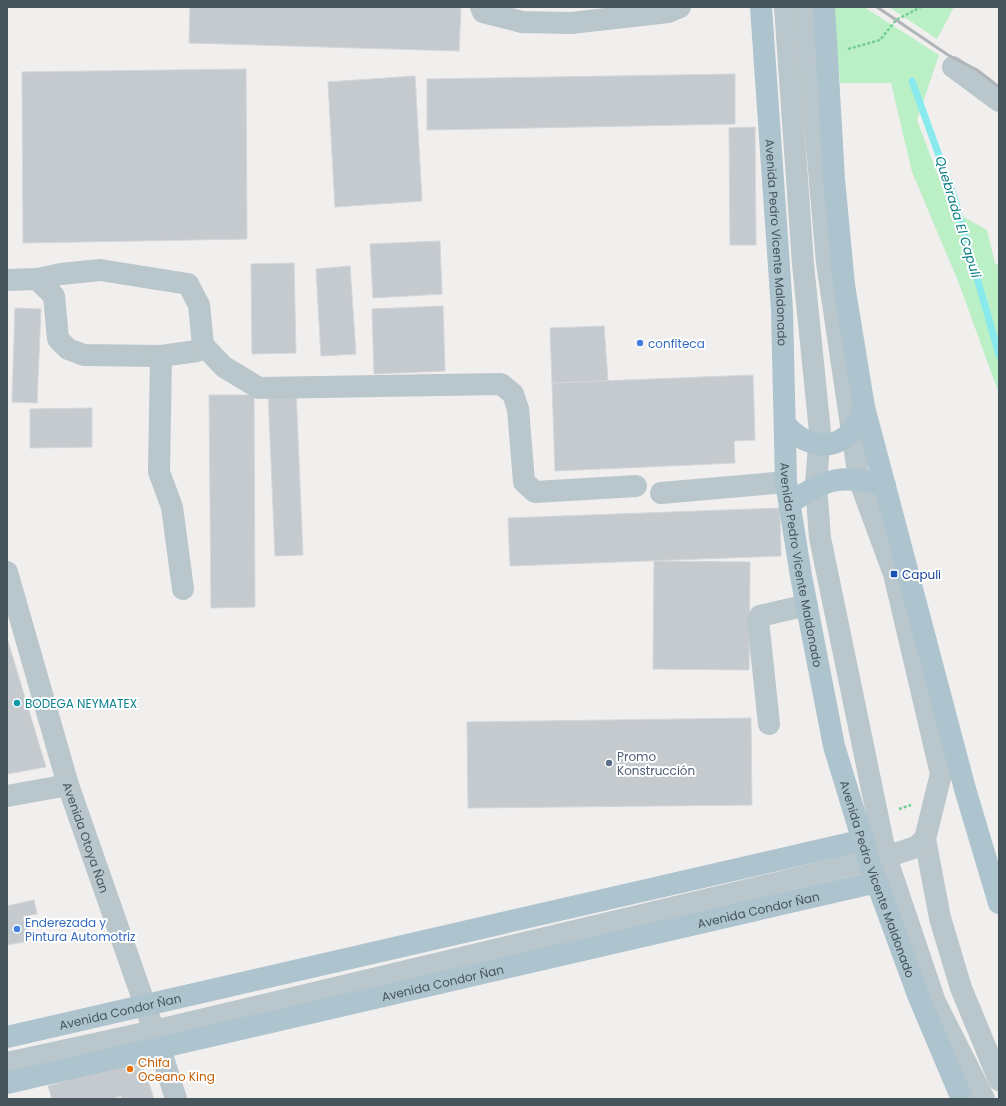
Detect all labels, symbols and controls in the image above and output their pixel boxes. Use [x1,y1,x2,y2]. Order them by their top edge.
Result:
street label: Avenida Pedro Vicente Maldonado [762,138,791,347]
water label: Quebrada El Capuli [930,154,986,281]
place label: confiteca [648,335,705,352]
marker: confiteca [635,338,645,348]
street label: Avenida Pedro Vicente Maldonado [777,462,827,669]
place label: Capuli [902,566,941,583]
marker: Capuli [889,569,899,579]
place label: BODEGA NEYMATEX [25,695,137,712]
marker: BODEGA NEYMATEX [12,698,22,708]
place label: Promo Konstrucción [617,748,695,779]
marker: Promo Konstrucción [604,758,614,768]
street label: Avenida Pedro Vicente Maldonado [836,778,920,980]
street label: Avenida Otoya Ñan [59,780,114,895]
street label: Avenida Condor Ñan [696,887,821,932]
place label: Enderezada y Pintura Automotriz [25,914,136,945]
marker: Enderezada y Pintura Automotriz [12,924,22,934]
street label: Avenida Condor Ñan [380,960,505,1005]
street label: Avenida Condor Ñan [57,989,183,1033]
place label: Chifa Oceano King [138,1054,215,1085]
marker: Chifa Oceano King [125,1064,135,1074]

